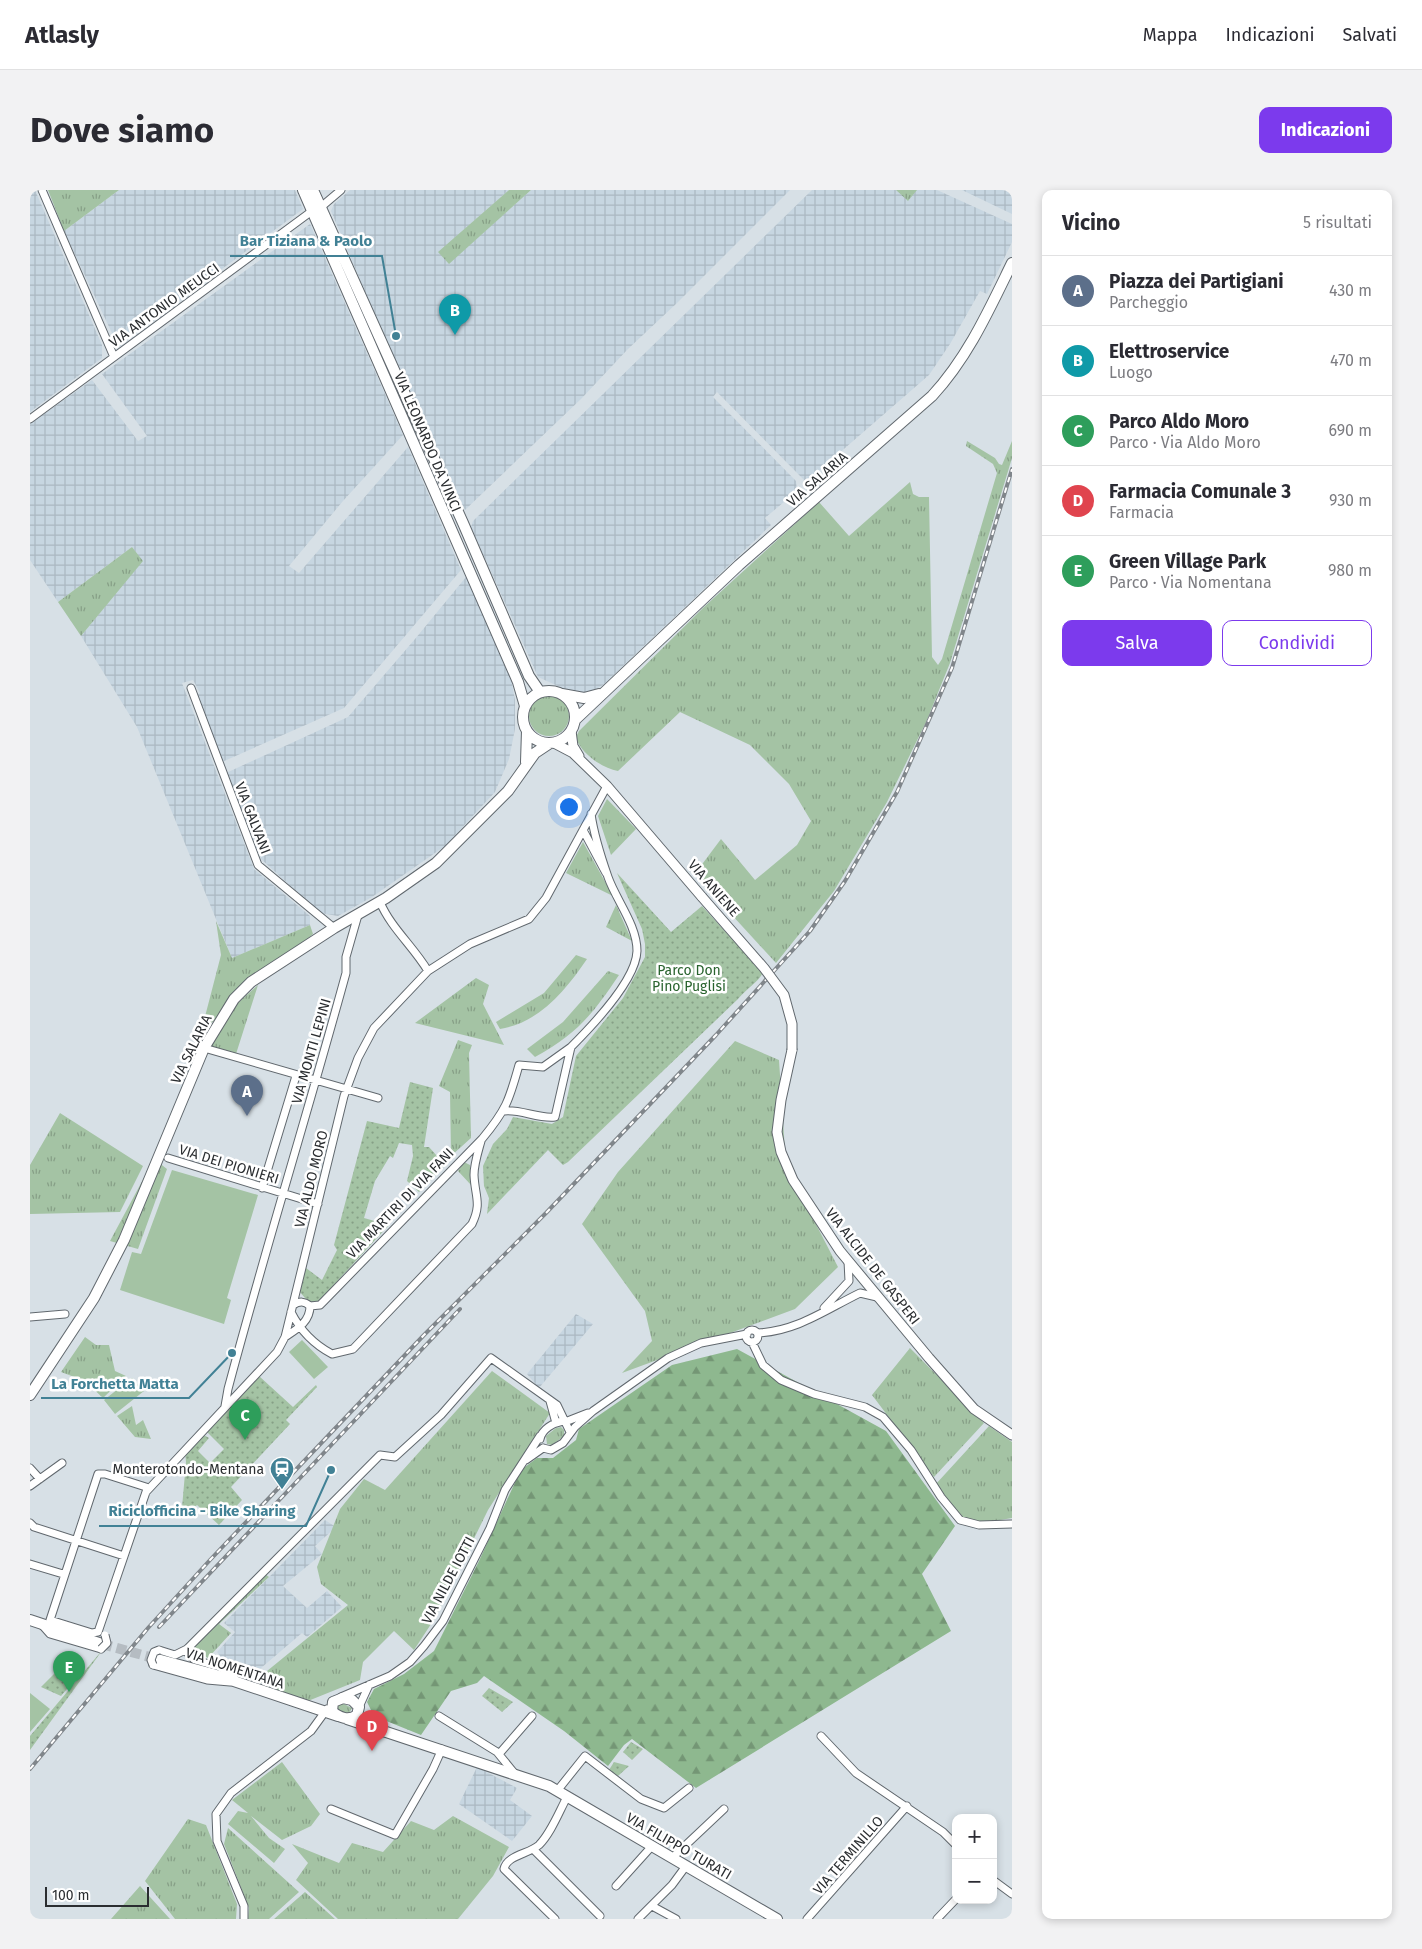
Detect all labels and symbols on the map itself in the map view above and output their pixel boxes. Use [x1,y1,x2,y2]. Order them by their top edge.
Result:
callout: Bar Tiziana & Paolo [230,226,382,256]
text: Bar Tiziana & Paolo [240,232,372,250]
street label: VIA ANTONIO MEUCCI [106,260,223,351]
pin: B [439,294,471,335]
street label: VIA LEONARDO DA VINCI [390,370,465,515]
street label: VIA SALARIA [784,448,851,510]
street label: VIA GALVANI [231,780,274,857]
your location [556,794,582,820]
street label: VIA ANIENE [684,856,743,920]
park label: Parco Don Pino Puglisi [652,962,726,995]
street label: VIA MONTI LEPINI [288,996,335,1106]
street label: VIA SALARIA [167,1012,215,1087]
pin: A [231,1075,263,1116]
street label: VIA ALDO MORO [291,1129,332,1229]
street label: VIA DEI PIONIERI [177,1141,281,1188]
street label: VIA MARTIRI DI VIA FANI [343,1145,457,1262]
street label: VIA ALCIDE DE GASPERI [822,1205,923,1328]
callout: La Forchetta Matta [41,1368,189,1398]
text: La Forchetta Matta [51,1375,179,1393]
pin: C [229,1399,261,1440]
station icon: Monterotondo-Mentana [269,1456,295,1490]
place label: Monterotondo-Mentana [113,1461,264,1478]
callout: Riciclofficina - Bike Sharing [99,1496,306,1526]
text: Riciclofficina - Bike Sharing [108,1502,296,1520]
street label: VIA NILDE IOTTI [418,1534,479,1627]
street label: VIA NOMENTANA [183,1644,286,1692]
pin: E [53,1651,85,1692]
pin: D [356,1710,388,1751]
street label: VIA FILIPPO TURATI [623,1809,735,1884]
street label: VIA TERMINILLO [810,1813,887,1898]
scale bar [45,1884,149,1907]

